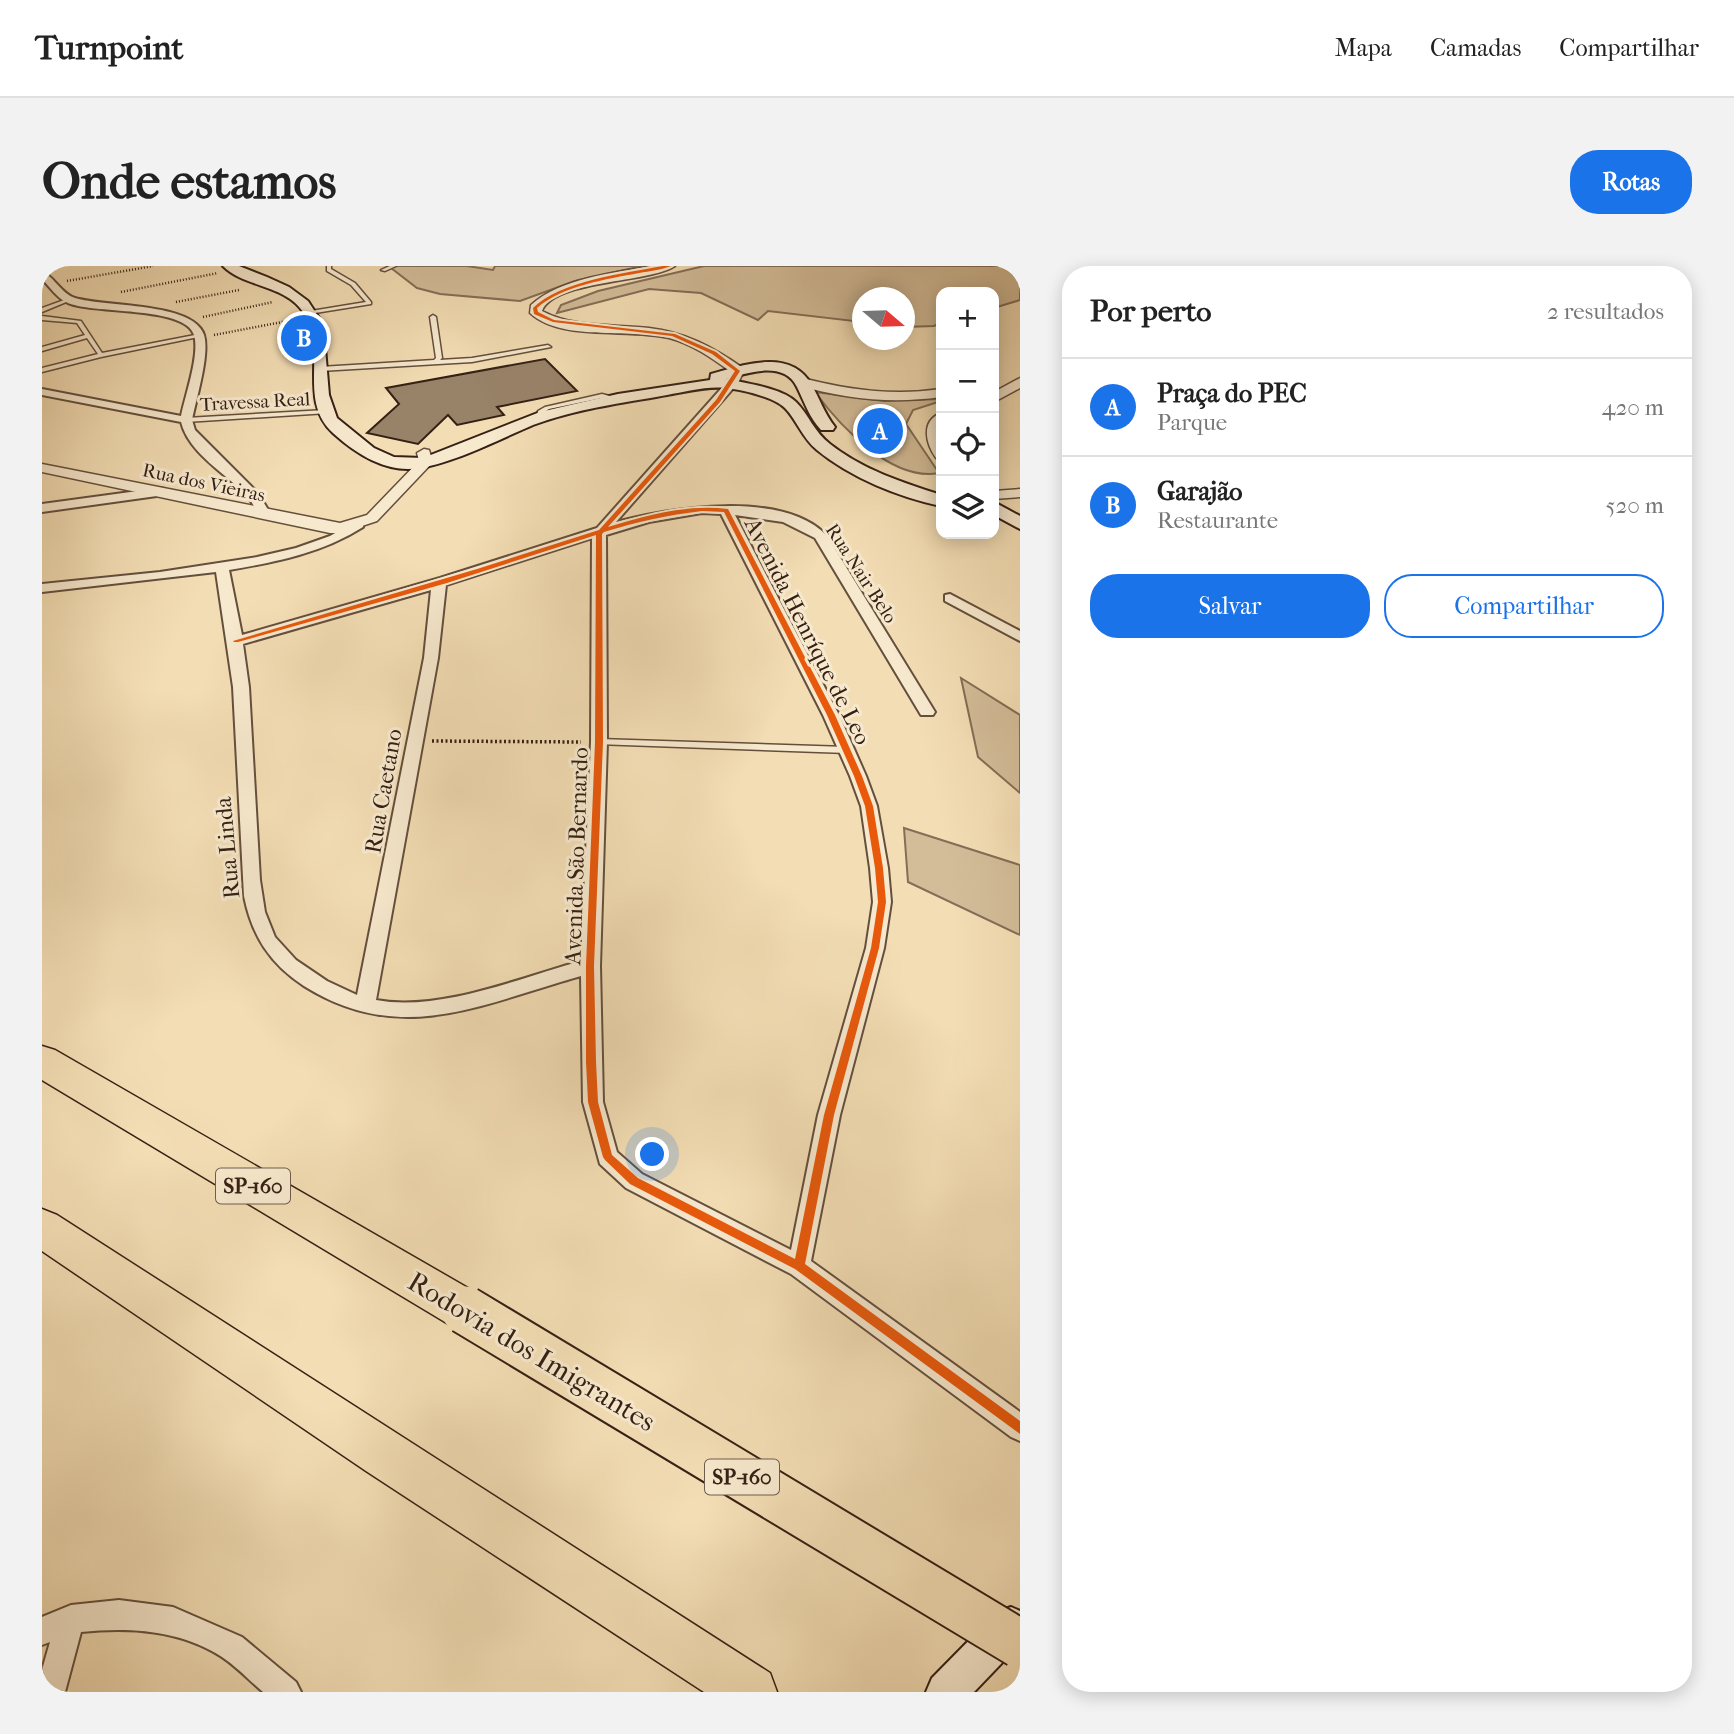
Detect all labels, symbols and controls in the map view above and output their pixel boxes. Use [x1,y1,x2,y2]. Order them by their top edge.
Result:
text: Turnpoint [35,29,183,68]
text: Mapa [1335,34,1392,62]
text: Camadas [1430,34,1521,62]
text: Compartilhar [1559,34,1699,62]
button: Rotas [1570,150,1692,214]
text: Onde estamos [42,153,336,211]
north arrow [852,287,915,350]
map controls [936,287,999,539]
button: + [936,287,999,350]
text: Por perto [1090,294,1212,329]
text: 2 resultados [1547,298,1664,325]
pin: B [281,312,327,364]
button: − [936,350,999,413]
text: Praça do PEC [1157,378,1307,409]
street label: Travessa Real [199,388,311,416]
text: A [1106,394,1120,421]
text: 420 m [1602,394,1664,421]
pin: A [857,405,903,457]
text: Parque [1157,409,1227,436]
button: locate [936,413,999,476]
street label: Rua dos Vieiras [140,459,267,507]
button: layers [936,476,999,539]
text: Garajão [1157,476,1242,507]
text: B [1106,492,1120,519]
text: 520 m [1605,492,1664,519]
text: Restaurante [1157,507,1278,534]
street label: Avenida Henríque de Leo [738,512,877,749]
street label: Rua Nair Belo [821,520,902,628]
button: Salvar [1090,574,1370,638]
button: Compartilhar [1384,574,1664,638]
street label: Rua Caetano [359,727,408,856]
street label: Avenida São Bernardo [559,747,594,966]
street label: Rua Linda [210,796,245,900]
your location [635,1137,669,1171]
road number: SP-160 [216,1168,290,1203]
street label: Rodovia dos Imigrantes [402,1264,661,1438]
road number: SP-160 [705,1460,779,1494]

